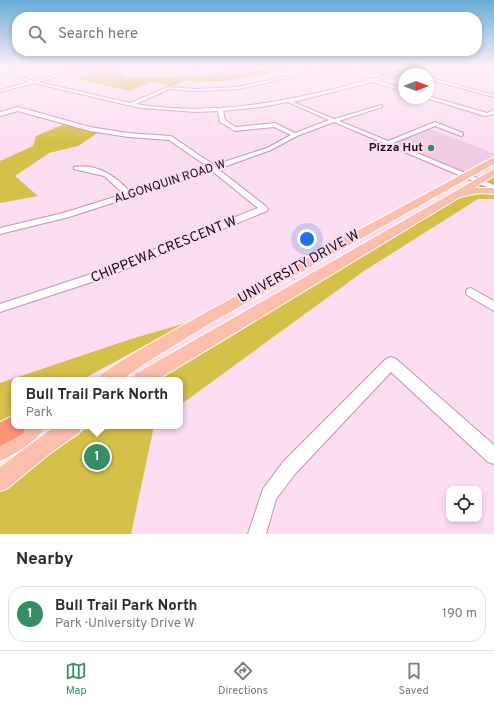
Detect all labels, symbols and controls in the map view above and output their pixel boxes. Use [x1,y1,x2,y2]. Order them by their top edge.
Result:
search box [12,12,482,56]
icon: search [26,23,48,45]
text: Search here [58,25,138,44]
north arrow [398,68,434,104]
place label: Pizza Hut [369,140,423,156]
marker: Pizza Hut [426,143,436,153]
street label: ALGONQUIN ROAD W [112,156,228,208]
street label: CHIPPEWA CRESCENT W [88,213,240,287]
street label: UNIVERSITY DRIVE W [235,226,363,307]
your location [297,229,317,249]
popup [11,377,183,429]
text: Bull Trail Park North [26,386,168,405]
text: Park [26,405,53,421]
pin: 1 [84,442,110,472]
map controls [446,486,482,522]
button: locate [446,486,482,522]
text: Nearby [16,549,73,571]
text: Bull Trail Park North [55,597,198,616]
text: 1 [27,606,33,622]
text: 190 m [442,606,477,622]
text: Park · University Drive W [55,616,195,632]
tab: Map [65,660,87,698]
tab: Directions [218,660,268,698]
tab: Saved [398,660,429,698]

